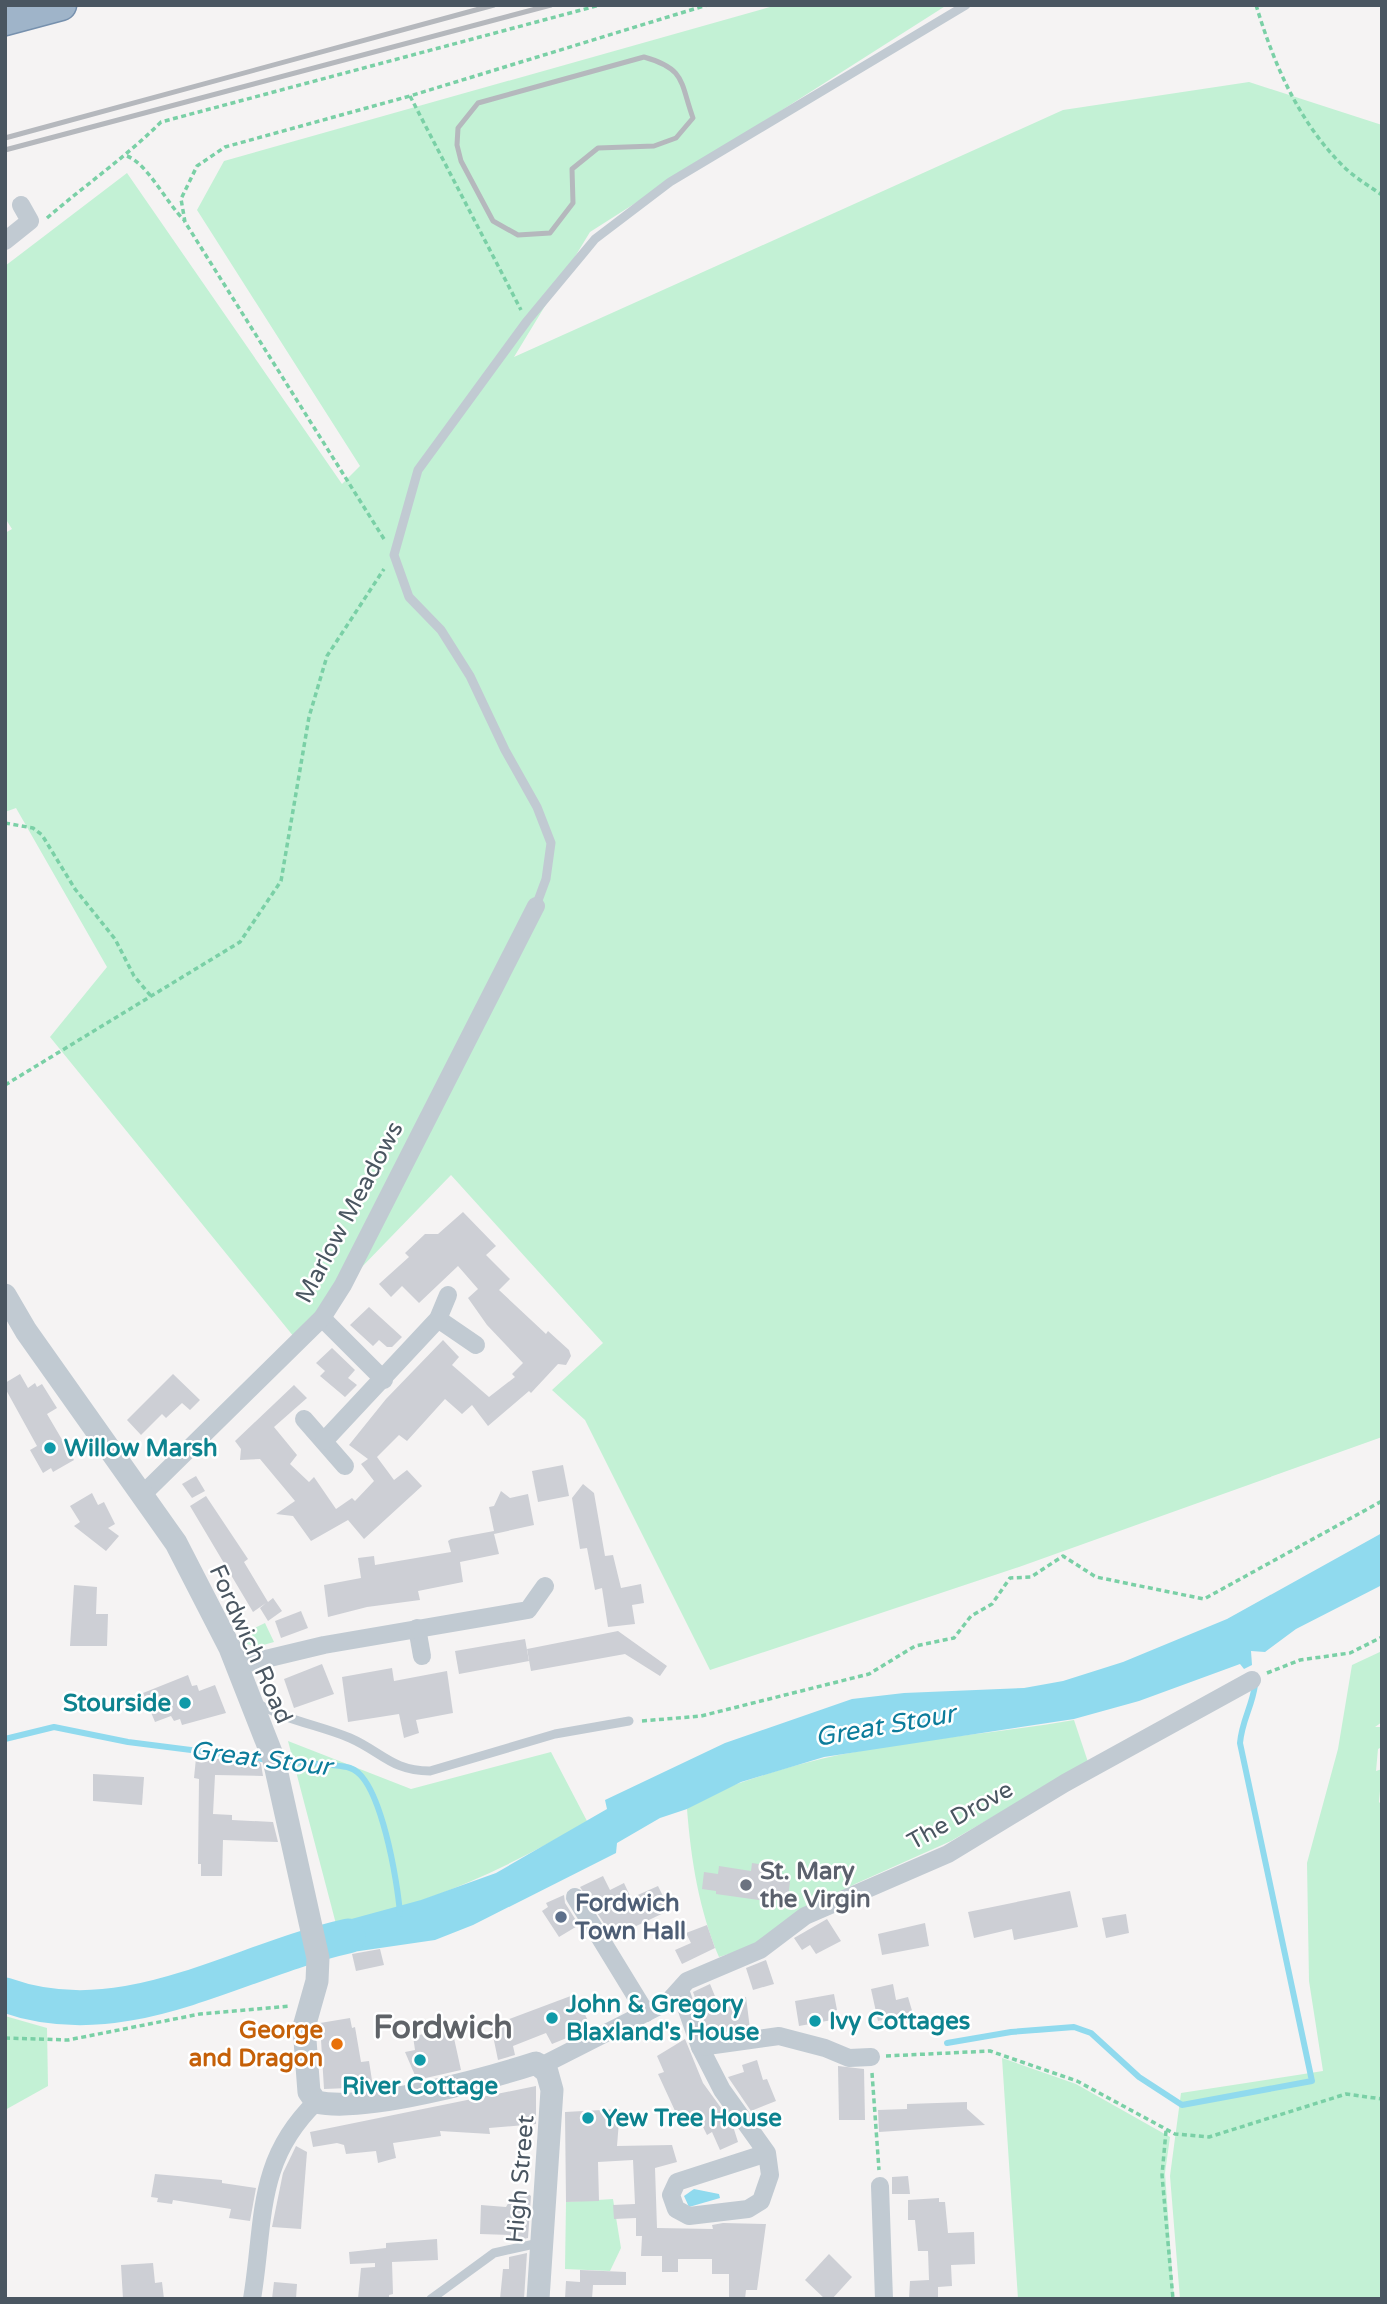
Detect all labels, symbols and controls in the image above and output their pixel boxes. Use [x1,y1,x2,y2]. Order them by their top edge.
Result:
street label: Marlow Meadows [289,1116,410,1308]
place label: Willow Marsh [64,1434,218,1463]
marker: Willow Marsh [42,1440,58,1456]
street label: Fordwich Road [202,1560,299,1728]
place label: Stourside [63,1689,171,1718]
marker: Stourside [177,1695,193,1711]
water label: Great Stour [813,1697,961,1753]
water label: Great Stour [189,1734,336,1783]
street label: The Drove [902,1775,1018,1856]
place label: St. Mary the Virgin [760,1857,871,1914]
marker: St. Mary the Virgin [738,1877,754,1893]
place label: Fordwich Town Hall [574,1889,686,1946]
marker: Fordwich Town Hall [553,1909,569,1925]
place label: John & Gregory Blaxland's House [565,1990,760,2047]
place label: Ivy Cottages [829,2007,970,2036]
district label: Fordwich [373,2009,513,2047]
marker: John & Gregory Blaxland's House [544,2010,560,2026]
marker: Ivy Cottages [807,2013,823,2029]
place label: George and Dragon [189,2016,323,2073]
marker: George and Dragon [329,2036,345,2052]
marker: River Cottage [412,2052,428,2068]
place label: River Cottage [342,2072,498,2101]
place label: Yew Tree House [602,2104,782,2133]
marker: Yew Tree House [580,2110,596,2126]
street label: High Street [500,2114,541,2244]

